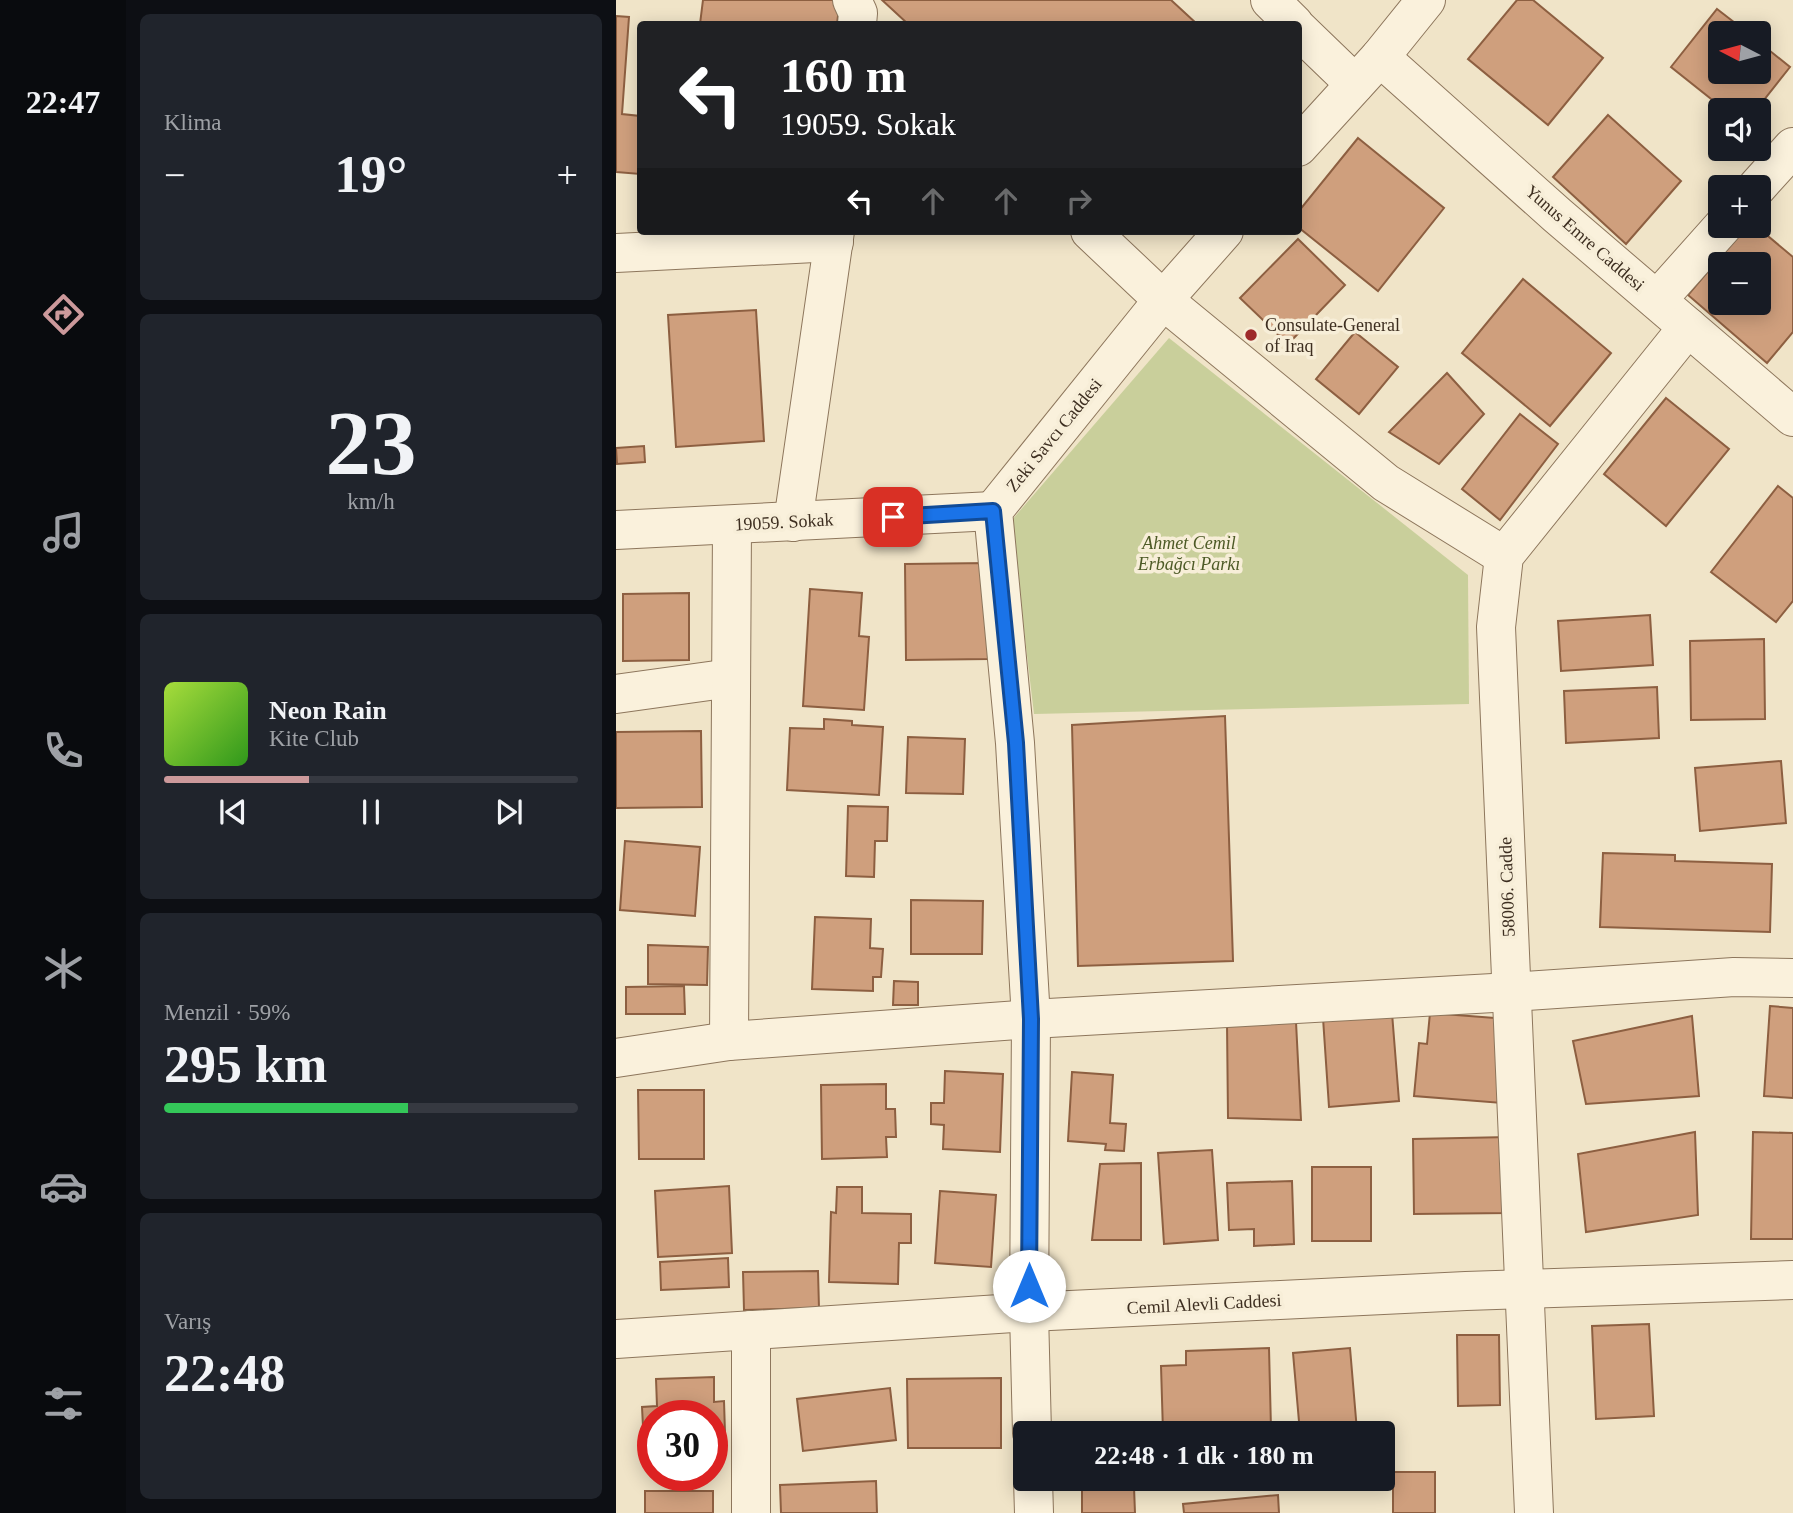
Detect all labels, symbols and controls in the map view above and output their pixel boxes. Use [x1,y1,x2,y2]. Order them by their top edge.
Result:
north arrow [1708,21,1771,84]
map controls [1708,21,1771,315]
text: 160 m [780,48,907,103]
icon: left [665,49,756,140]
text: 22:47 [26,84,100,120]
button: sound [1708,98,1771,161]
text: 19059. Sokak [780,106,956,142]
text: Klima [164,110,222,135]
text: 19° [335,146,407,203]
text: − [164,154,185,196]
text: + [557,154,578,196]
button: + [1708,175,1771,238]
street label: Yunus Emre Caddesi [1521,181,1649,295]
icon: left [841,182,879,220]
icon: ahead [914,182,952,220]
icon: ahead [987,182,1025,220]
icon: right [1060,182,1098,220]
button: − [1708,252,1771,315]
icon: directions [39,290,88,339]
place label: Consulate-General of Iraq [1265,315,1400,356]
marker: Consulate-General of Iraq [1243,327,1259,343]
street label: Zeki Savcı Caddesi [1002,374,1106,496]
text: 23 [326,393,417,494]
pin [863,487,923,547]
text: km/h [347,489,395,514]
icon: arrive [874,498,912,536]
icon: music [39,508,88,557]
street label: 19059. Sokak [734,509,834,535]
park label: Ahmet Cemil Erbağcı Parkı [1137,533,1240,574]
text: Neon Rain [269,696,387,725]
icon: phone [39,726,88,775]
text: Kite Club [269,726,359,751]
icon: previous [214,793,252,831]
icon: pause [352,793,390,831]
icon: next [490,793,528,831]
street label: 58006. Cadde [1495,837,1519,937]
icon: climate [39,944,88,993]
text: Menzil · 59% [164,1000,290,1025]
text: 295 km [164,1036,327,1093]
icon: car [39,1162,88,1211]
position arrow [992,1249,1066,1323]
street label: Cemil Alevli Caddesi [1126,1290,1282,1318]
text: Varış [164,1309,211,1334]
text: 22:48 [164,1345,285,1402]
icon: filters [39,1379,88,1428]
speed limit sign: 30 [637,1400,728,1491]
text: 22:48 · 1 dk · 180 m [1094,1441,1314,1470]

